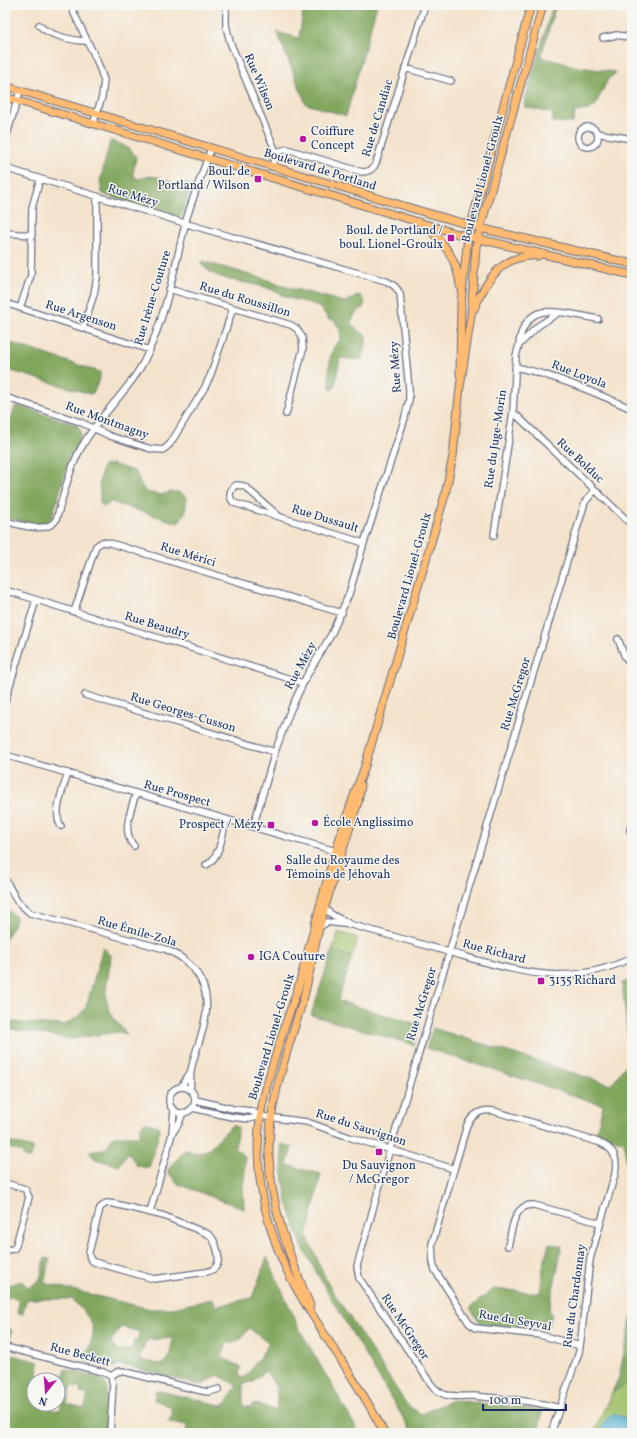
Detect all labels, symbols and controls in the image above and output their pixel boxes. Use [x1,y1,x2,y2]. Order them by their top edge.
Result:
street label: Rue Wilson [240,51,278,113]
street label: Rue de Candiac [359,77,397,159]
street label: Boulevard Lionel-Groulx [458,113,508,245]
place label: Coiffure Concept [311,124,355,154]
marker: Coiffure Concept [298,134,308,144]
street label: Boulevard de Portland [262,145,378,195]
place label: Boul. de Portland / Wilson [158,164,250,194]
marker: Boul. de Portland / Wilson [253,174,263,184]
street label: Rue Mézy [106,181,161,211]
place label: Boul. de Portland / boul. Lionel-Groulx [339,223,444,253]
marker: Boul. de Portland / boul. Lionel-Groulx [446,233,456,243]
street label: Rue Irène-Couture [131,248,175,348]
street label: Rue du Roussillon [197,279,293,321]
street label: Rue Argenson [43,297,119,335]
street label: Rue Mézy [386,340,406,394]
street label: Rue Loyola [549,357,609,393]
street label: Rue du Juge-Morin [481,389,511,489]
street label: Rue Montmagny [63,398,151,444]
street label: Rue Bolduc [553,435,607,487]
street label: Rue Dussault [289,501,361,537]
street label: Boulevard Lionel-Groulx [384,511,436,641]
street label: Rue Mérici [158,539,218,571]
street label: Rue Beaudry [122,609,192,644]
street label: Rue Mézy [281,639,321,693]
street label: Rue McGregor [497,655,535,733]
street label: Rue Georges-Cusson [128,689,238,737]
street label: Rue Prospect [142,777,212,811]
place label: École Anglissimo [323,814,413,831]
place label: Prospect / Mézy [179,817,264,833]
marker: École Anglissimo [310,818,320,828]
marker: Prospect / Mézy [266,820,276,830]
place label: Salle du Royaume des Témoins de Jéhovah [286,853,400,883]
marker: Salle du Royaume des Témoins de Jéhovah [273,863,283,873]
street label: Rue Émile-Zola [96,912,179,951]
street label: Rue Richard [461,936,528,968]
place label: IGA Couture [259,949,326,965]
marker: IGA Couture [246,952,256,962]
street label: Rue McGregor [403,965,441,1043]
street label: Boulevard Lionel-Groulx [245,972,299,1102]
place label: 3135 Richard [549,973,616,989]
marker: 3135 Richard [536,976,546,986]
street label: Rue du Sauvignon [313,1106,409,1150]
marker: Du Sauvignon / McGregor [374,1147,384,1157]
place label: Du Sauvignon / McGregor [342,1158,416,1188]
street label: Rue du Chardonnay [560,1243,590,1349]
street label: Rue McGregor [377,1291,433,1363]
street label: Rue du Seyval [477,1307,553,1335]
street label: Rue Beckett [48,1339,112,1371]
north arrow [26,1372,66,1412]
scale bar [483,1386,566,1412]
text: N [37,1392,50,1408]
text: 100 m [489,1393,522,1409]

